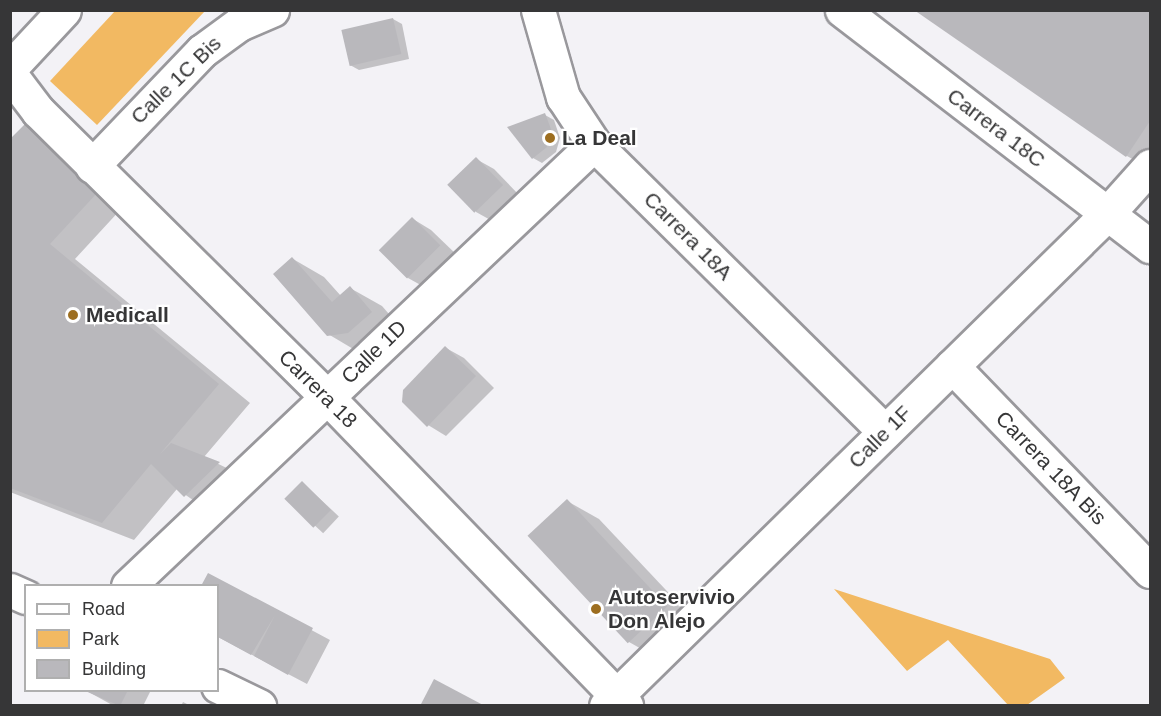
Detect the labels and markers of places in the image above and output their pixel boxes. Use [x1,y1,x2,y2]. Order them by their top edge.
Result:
place label: La Deal [562,125,637,151]
marker: La Deal [543,131,557,145]
place label: Medicall [86,302,169,328]
marker: Medicall [64,306,82,324]
place label: Autoservivio Don Alejo [608,584,735,634]
marker: Autoservivio Don Alejo [589,602,603,616]

